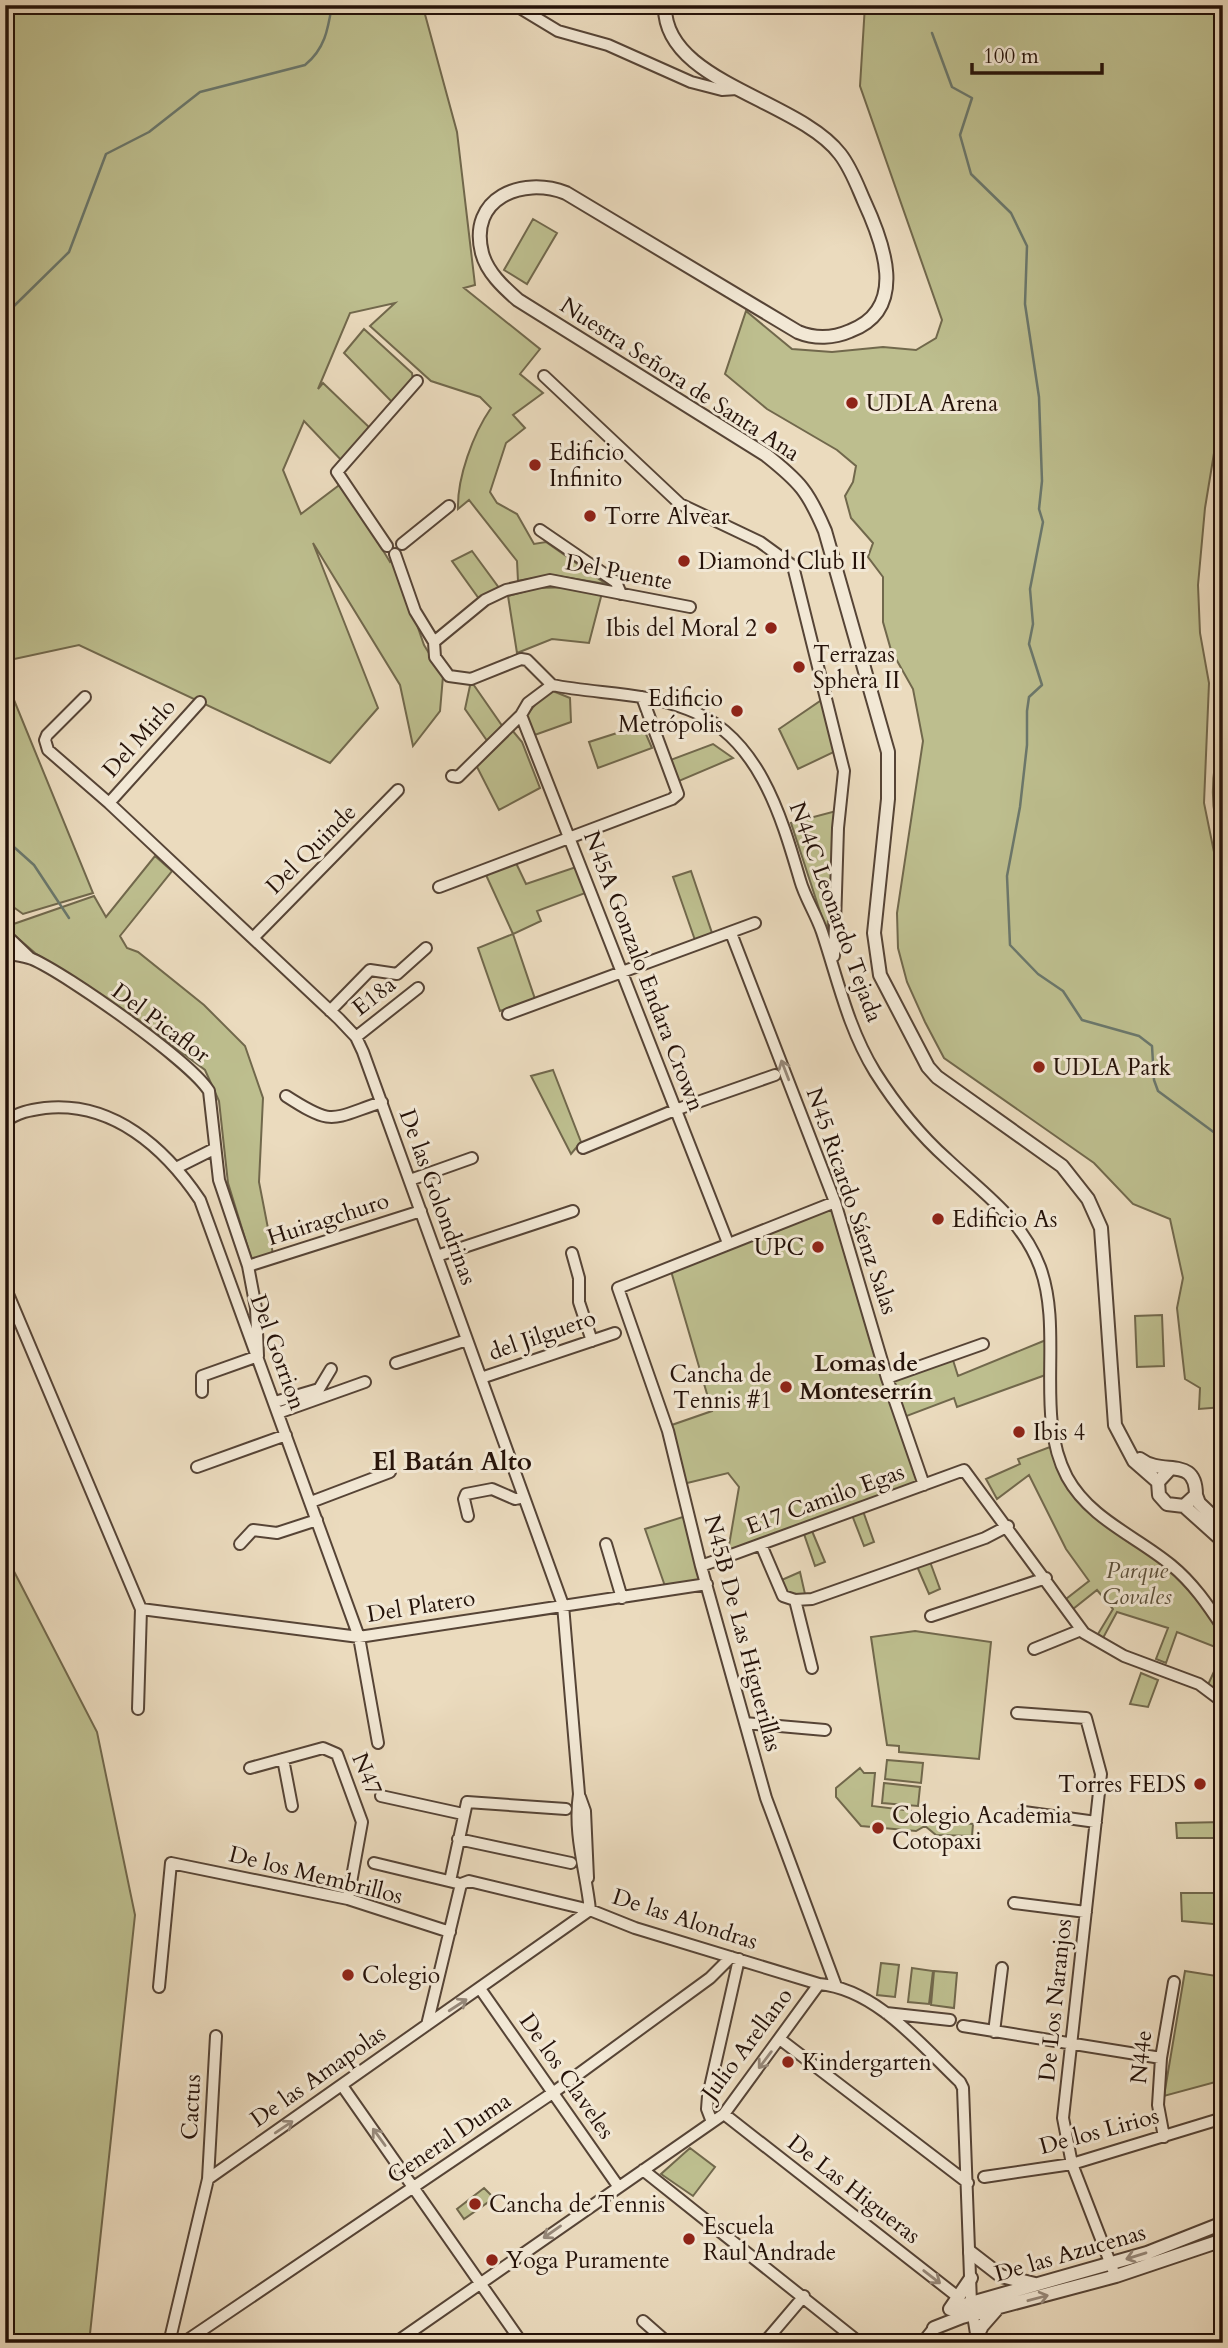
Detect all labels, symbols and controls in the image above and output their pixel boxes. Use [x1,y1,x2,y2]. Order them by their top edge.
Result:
scale bar [972,32,1102,76]
text: 100 m [983,42,1039,71]
street label: Nuestra Señora de Santa Ana [554,290,806,468]
place label: UDLA Arena [866,388,998,419]
marker: UDLA Arena [844,395,860,411]
place label: Edificio Infinito [549,437,624,494]
marker: Edificio Infinito [527,457,543,473]
place label: Torre Alvear [604,501,730,532]
marker: Torre Alvear [582,508,598,524]
street label: Del Puente [563,546,675,598]
place label: Diamond Club II [698,546,867,577]
marker: Diamond Club II [676,553,692,569]
place label: Ibis del Moral 2 [606,613,757,644]
marker: Ibis del Moral 2 [763,620,779,636]
place label: Terrazas Sphera II [813,639,900,696]
marker: Terrazas Sphera II [791,659,807,675]
place label: Edificio Metrópolis [618,683,723,740]
street label: Del Mirlo [95,692,183,784]
marker: Edificio Metrópolis [729,703,745,719]
street label: Del Quinde [259,797,363,901]
street label: N44C Leonardo Tejada [782,798,890,1026]
street label: N45A Gonzalo Endara Crown [576,826,712,1116]
street label: E18a [346,969,402,1023]
street label: Del Picaflor [106,976,217,1071]
place label: UDLA Park [1053,1052,1172,1083]
marker: UDLA Park [1031,1059,1047,1075]
one-way arrow [777,1060,790,1081]
street label: N45 Ricardo Sáenz Salas [799,1084,905,1318]
street label: De las Golondrinas [392,1105,484,1289]
street label: Huiragchuro [263,1185,393,1253]
place label: Edificio As [952,1204,1057,1235]
marker: Edificio As [930,1211,946,1227]
place label: UPC [754,1232,804,1263]
marker: UPC [810,1239,826,1255]
street label: Del Gorrion [243,1290,313,1414]
street label: del Jilguero [484,1302,600,1368]
district label: Lomas de Monteserrín [799,1347,933,1408]
place label: Cancha de Tennis #1 [669,1359,772,1416]
marker: Cancha de Tennis #1 [778,1379,794,1395]
place label: Ibis 4 [1033,1417,1086,1448]
marker: Ibis 4 [1011,1424,1027,1440]
district label: El Batán Alto [372,1444,532,1479]
street label: E17 Camilo Egas [741,1456,909,1542]
street label: N45B De Las Higuerillas [696,1511,790,1755]
park label: Parque Covales [1102,1555,1172,1612]
street label: Del Platero [365,1582,477,1630]
street label: N47 [344,1748,390,1800]
place label: Torres FEDS [1058,1769,1186,1800]
marker: Torres FEDS [1192,1776,1208,1792]
place label: Colegio Academia Cotopaxi [892,1800,1072,1857]
marker: Colegio Academia Cotopaxi [870,1820,886,1836]
street label: De los Membrillos [226,1838,406,1912]
street label: De las Alondras [608,1881,762,1957]
street label: De Los Naranjos [1031,1917,1079,2083]
place label: Colegio [362,1960,440,1991]
marker: Colegio [340,1967,356,1983]
street label: Julio Arellano [693,1981,800,2109]
one-way arrow [448,1997,467,2012]
street label: De los Claveles [512,2007,622,2145]
street label: De las Amapolas [244,2018,392,2134]
street label: N44e [1123,2029,1159,2085]
place label: Kindergarten [802,2047,932,2078]
one-way arrow [758,2050,773,2068]
marker: Kindergarten [780,2054,796,2070]
street label: Cactus [174,2073,208,2141]
street label: General Duma [381,2085,517,2191]
street label: De los Lirios [1036,2100,1162,2162]
one-way arrow [274,2120,293,2134]
street label: De Las Higueras [781,2127,927,2251]
one-way arrow [372,2128,386,2147]
place label: Cancha de Tennis [489,2189,665,2220]
marker: Cancha de Tennis [467,2196,483,2212]
place label: Escuela Raul Andrade [703,2211,836,2268]
street label: De las Azucenas [991,2217,1149,2289]
one-way arrow [543,2225,562,2239]
marker: Escuela Raul Andrade [681,2231,697,2247]
place label: Yoga Puramente [506,2245,670,2276]
one-way arrow [1126,2251,1148,2264]
marker: Yoga Puramente [484,2252,500,2268]
one-way arrow [922,2269,941,2284]
one-way arrow [1026,2291,1049,2304]

